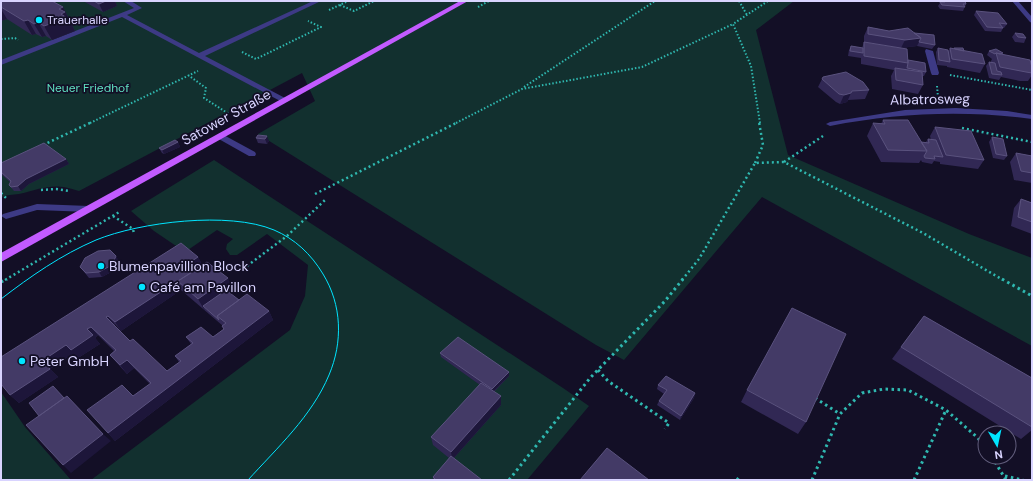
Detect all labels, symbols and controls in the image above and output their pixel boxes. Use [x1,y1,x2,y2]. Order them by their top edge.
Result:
place label: Trauerhalle [47,12,108,28]
marker: Trauerhalle [34,15,44,25]
park label: Neuer Friedhof [47,80,129,96]
street label: Satower Straße [178,85,274,149]
street label: Albatrosweg [890,89,970,109]
place label: Blumenpavillion Block [109,257,249,275]
marker: Blumenpavillion Block [96,261,106,271]
place label: Café am Pavillon [150,278,256,296]
marker: Café am Pavillon [137,282,147,292]
place label: Peter GmbH [30,352,109,370]
marker: Peter GmbH [17,356,27,366]
north arrow [977,425,1017,465]
text: N [994,447,1004,462]

